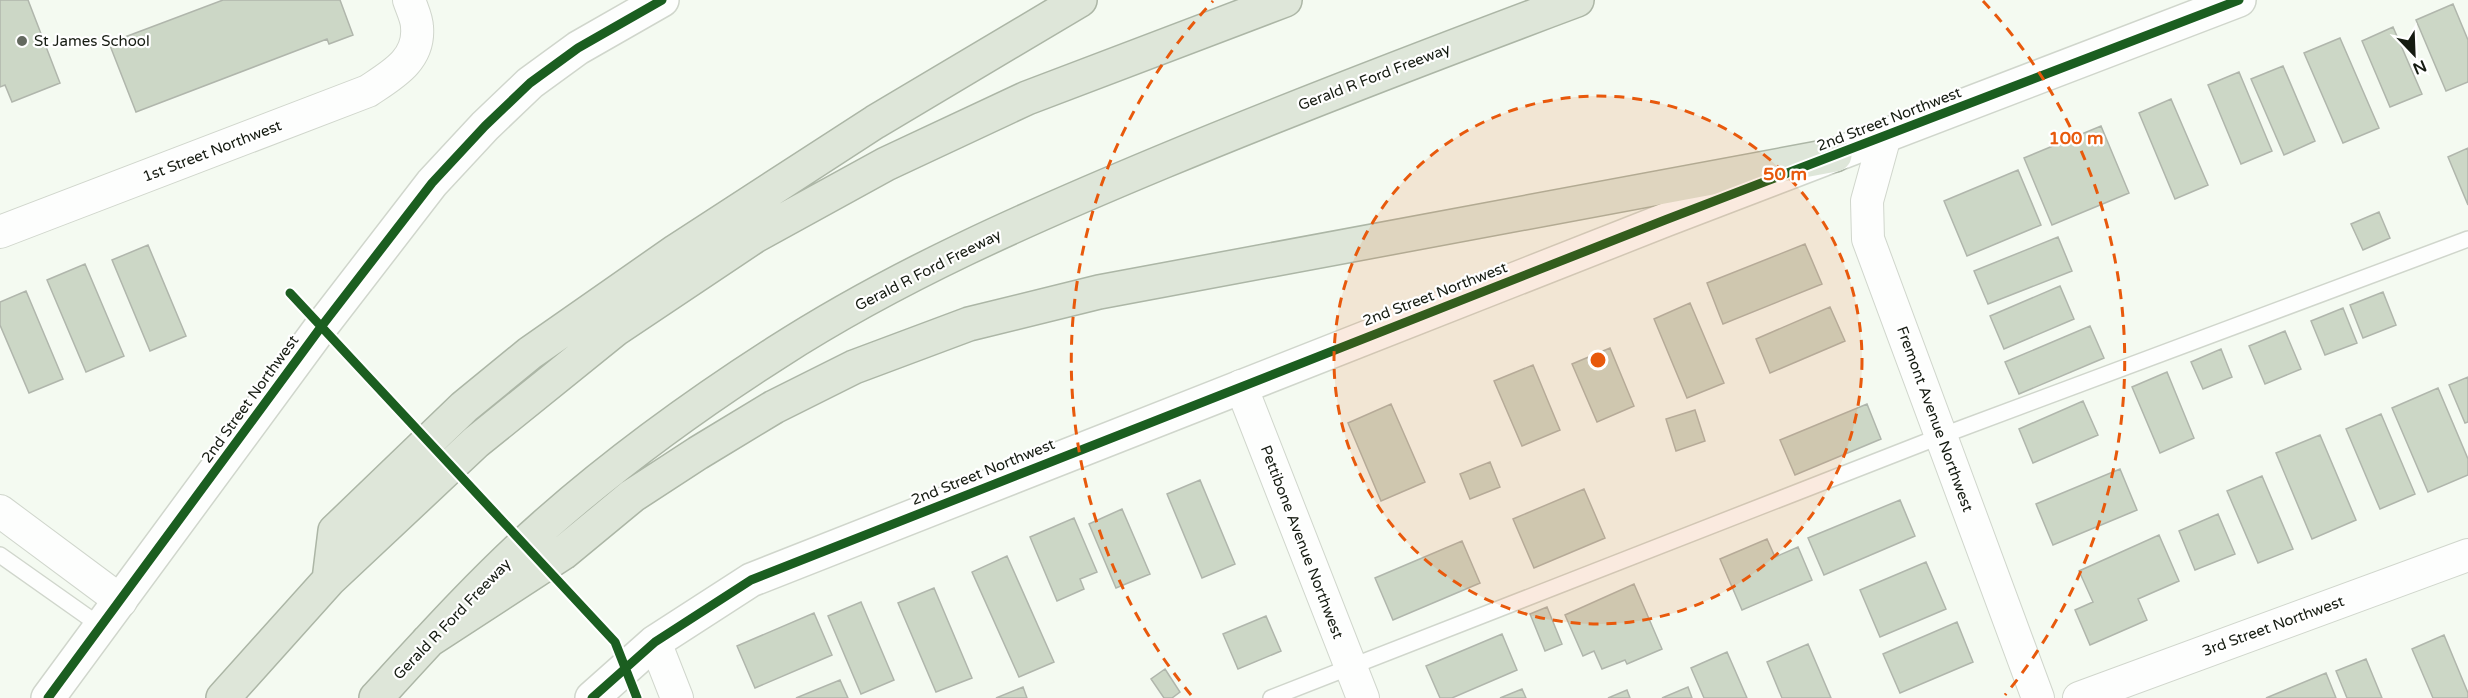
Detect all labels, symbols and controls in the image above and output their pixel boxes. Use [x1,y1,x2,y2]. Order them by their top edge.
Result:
north arrow [2384,24,2444,84]
place label: St James School [34,32,150,50]
marker: St James School [15,34,29,48]
street label: Gerald R Ford Freeway [1295,40,1453,114]
text: N [2410,55,2429,79]
street label: 2nd Street Northwest [1814,83,1964,155]
street label: 1st Street Northwest [140,116,284,186]
text: 100 m [2048,127,2104,149]
text: 50 m [1763,163,1807,185]
street label: Gerald R Ford Freeway [852,225,1004,315]
street label: 2nd Street Northwest [1360,258,1510,330]
street label: Fremont Avenue Northwest [1893,324,1977,515]
street label: 2nd Street Northwest [198,332,302,466]
centre of rings [1588,350,1608,370]
street label: 2nd Street Northwest [909,435,1058,509]
street label: Pettibone Avenue Northwest [1257,443,1347,642]
street label: Gerald R Ford Freeway [389,555,515,683]
street label: 3rd Street Northwest [2200,592,2347,660]

